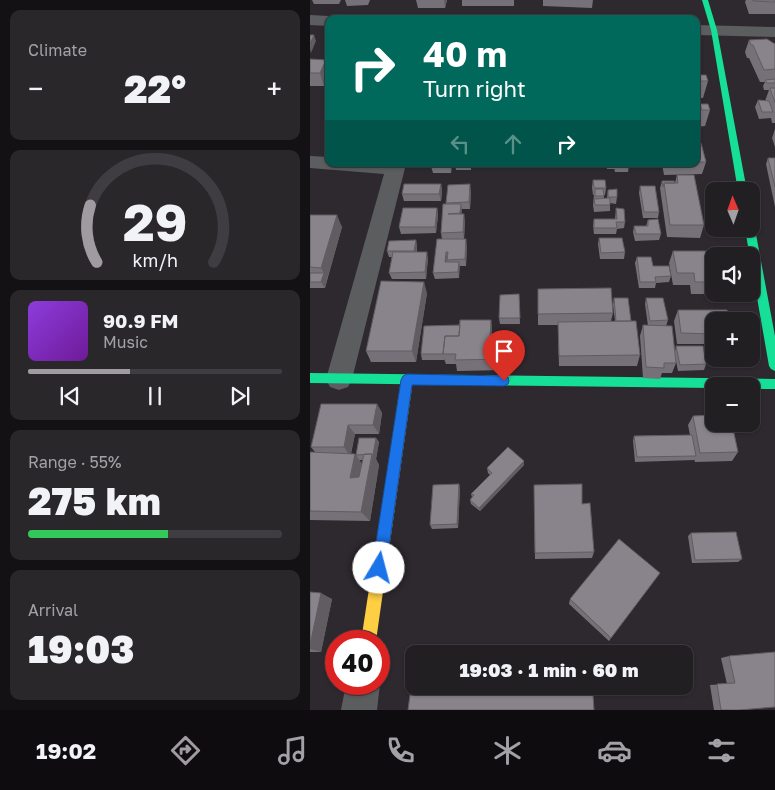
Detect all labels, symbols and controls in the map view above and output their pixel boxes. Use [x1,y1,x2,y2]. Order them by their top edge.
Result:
text: 40 m [423,33,507,75]
icon: right [340,35,405,100]
text: Climate [28,40,87,60]
text: 22° [124,66,186,111]
text: − [28,72,43,105]
text: + [267,72,282,105]
text: Turn right [423,75,526,102]
icon: left [446,130,474,158]
icon: ahead [499,130,527,158]
icon: right [552,130,580,158]
north arrow [705,182,760,238]
map controls [705,182,760,432]
text: 29 [123,190,187,252]
button: sound [705,247,760,302]
text: km/h [132,249,178,271]
text: 90.9 FM [103,309,179,332]
button: + [705,312,760,367]
pin [483,330,525,381]
text: Music [103,332,148,352]
icon: arrive [490,337,518,365]
button: − [705,377,760,432]
icon: previous [56,382,84,410]
icon: pause [141,382,169,410]
icon: next [226,382,254,410]
text: Range · 55% [28,452,122,472]
text: 275 km [28,478,161,523]
position arrow [352,541,404,593]
text: Arrival [28,600,78,620]
text: 19:03 [28,626,134,671]
speed limit sign: 40 [325,630,390,695]
text: 19:03 · 1 min · 60 m [459,658,639,681]
icon: directions [168,733,203,768]
icon: music [275,733,310,768]
icon: phone [383,733,418,768]
icon: climate [490,733,525,768]
icon: car [597,733,632,768]
icon: filters [704,733,739,768]
text: 19:02 [36,737,96,764]

